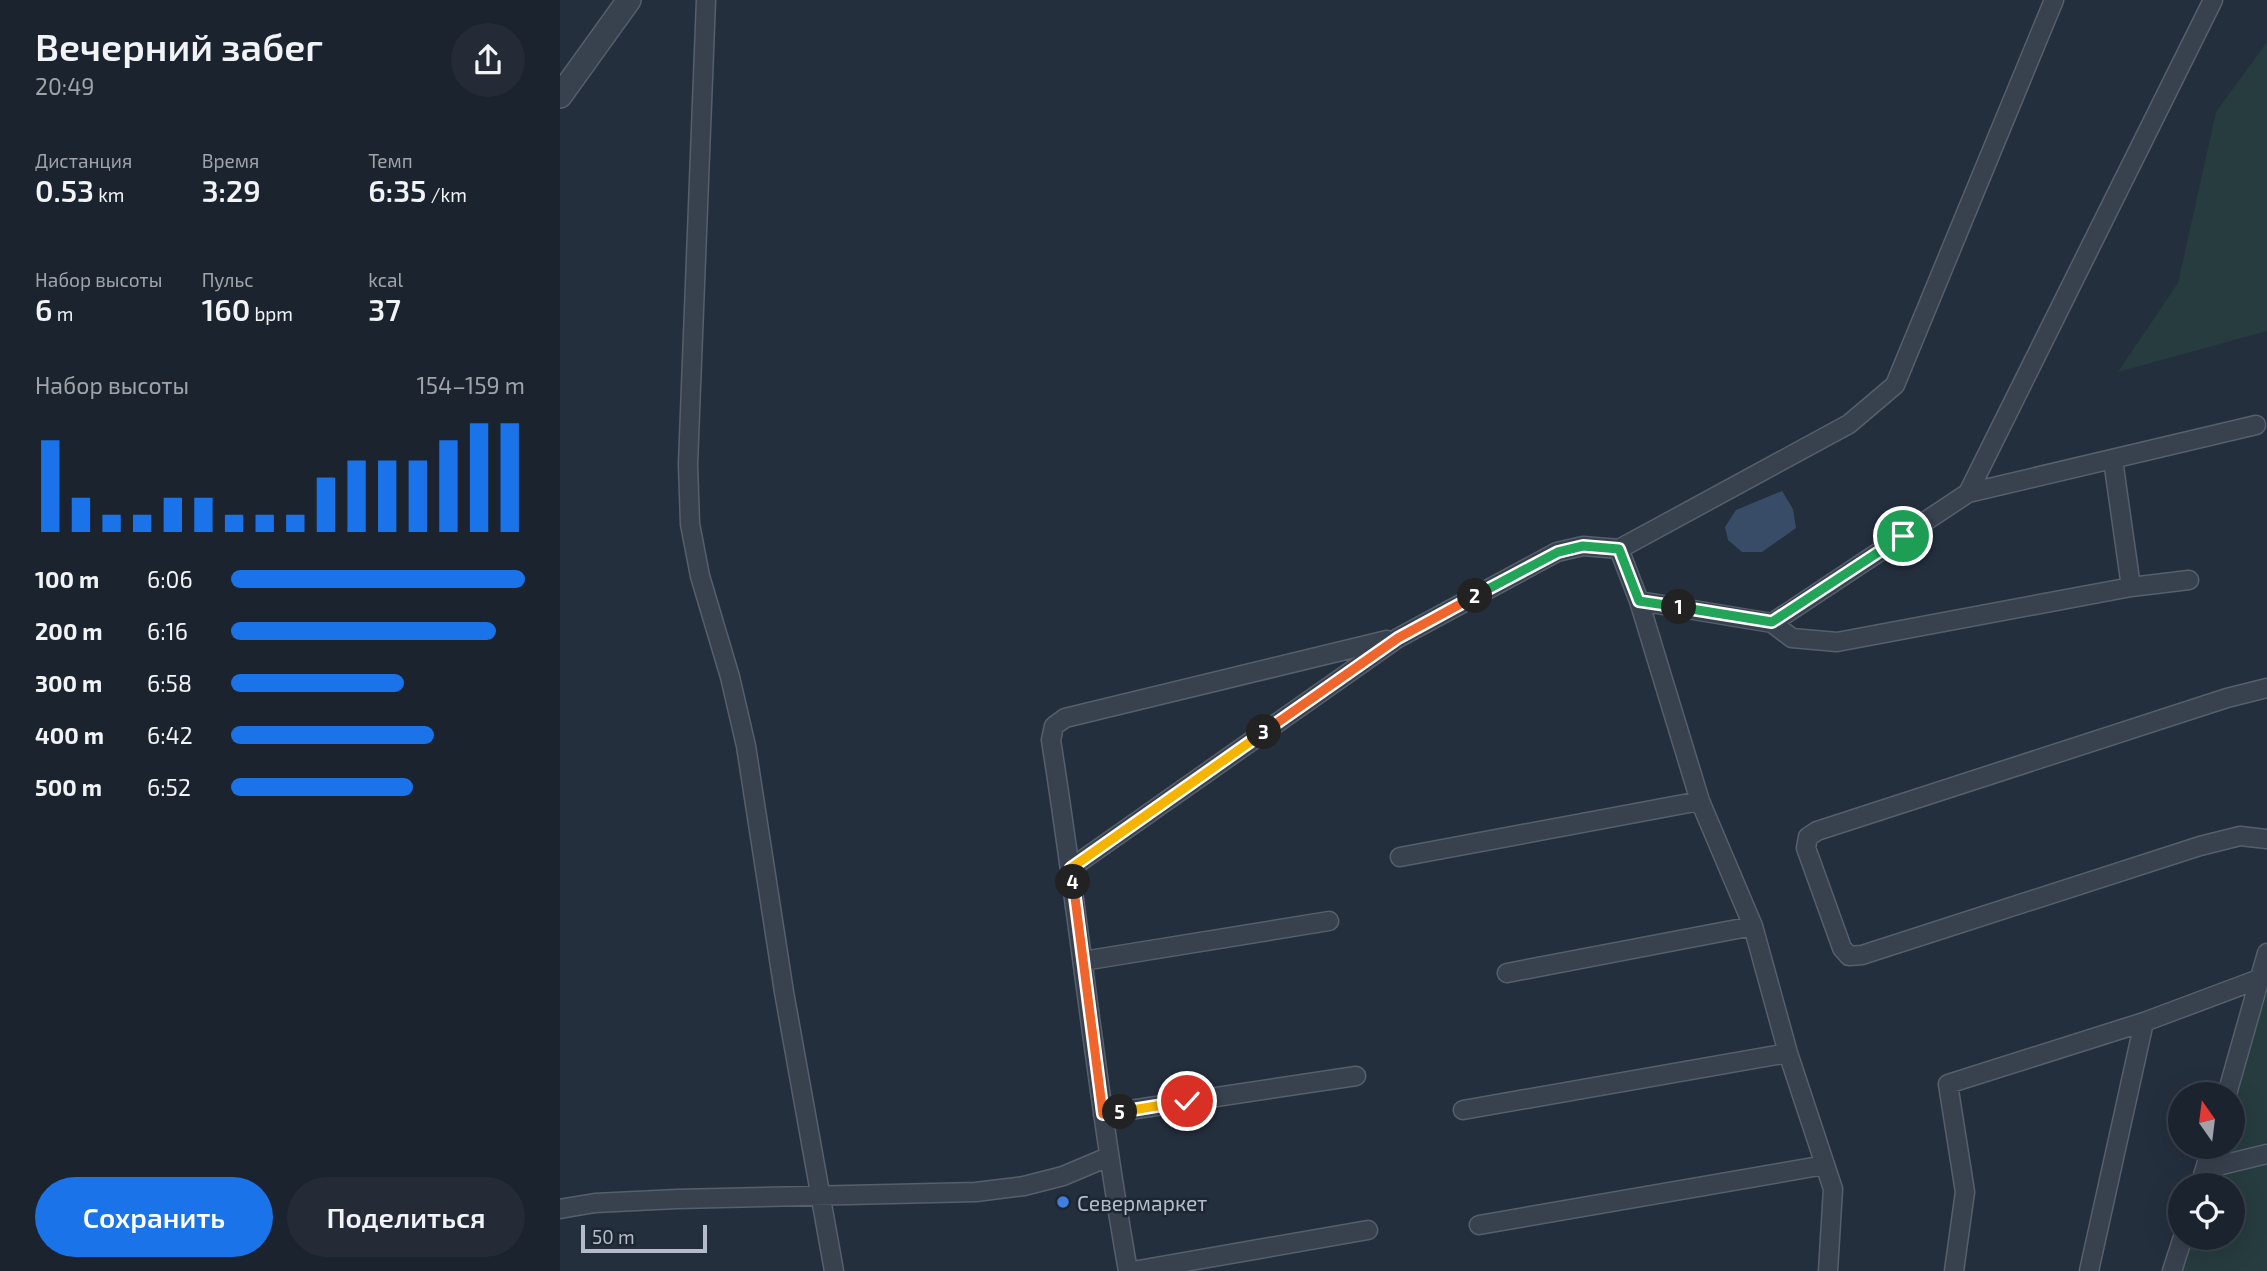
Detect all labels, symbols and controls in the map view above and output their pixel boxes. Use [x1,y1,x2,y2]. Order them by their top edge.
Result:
text: Вечерний забег [35,23,323,69]
button: share [451,23,525,97]
text: 20:49 [35,72,95,100]
text: Дистанция [35,149,132,172]
text: Время [202,149,259,172]
text: Темп [368,149,413,172]
text: 0.53 [35,172,94,208]
text: 3:29 [202,172,261,208]
text: 6:35 [368,172,426,208]
text: km [94,183,124,206]
text: /km [426,183,467,206]
text: Набор высоты [35,268,162,291]
text: Пульс [202,268,254,291]
text: kcal [368,268,403,291]
text: 6 [35,291,52,327]
text: 160 [202,291,250,327]
text: 37 [368,291,401,327]
text: m [52,302,73,325]
text: bpm [250,302,293,325]
text: Набор высоты [35,371,189,399]
text: 154–159 m [417,371,525,399]
pin [1873,506,1933,566]
icon: arrive [1884,517,1922,555]
text: 100 m [35,565,99,593]
text: 6:06 [147,565,193,593]
pin: 2 [1458,578,1492,614]
text: 2 [1469,584,1480,607]
pin: 1 [1662,590,1696,624]
text: 1 [1674,595,1683,618]
text: 200 m [35,617,103,645]
text: 6:16 [147,617,188,645]
text: 300 m [35,669,102,697]
text: 6:58 [147,669,192,697]
pin: 3 [1246,714,1282,750]
text: 3 [1258,720,1269,743]
text: 400 m [35,721,104,749]
text: 6:42 [147,721,193,749]
text: 500 m [35,773,102,801]
text: 6:52 [147,773,191,801]
pin: 4 [1056,864,1090,900]
text: 4 [1066,870,1079,893]
pin [1157,1071,1217,1131]
icon: check [1168,1082,1206,1120]
north arrow [2168,1082,2245,1158]
map controls [2168,1082,2245,1250]
pin: 5 [1102,1094,1138,1130]
text: 5 [1114,1100,1125,1123]
button: locate [2168,1173,2245,1250]
button: Сохранить [35,1177,273,1257]
button: Поделиться [287,1177,525,1257]
place label: Севермаркет [1077,1190,1207,1215]
marker: Севермаркет [1055,1194,1071,1210]
scale bar [581,1222,707,1254]
text: 50 m [592,1225,635,1248]

